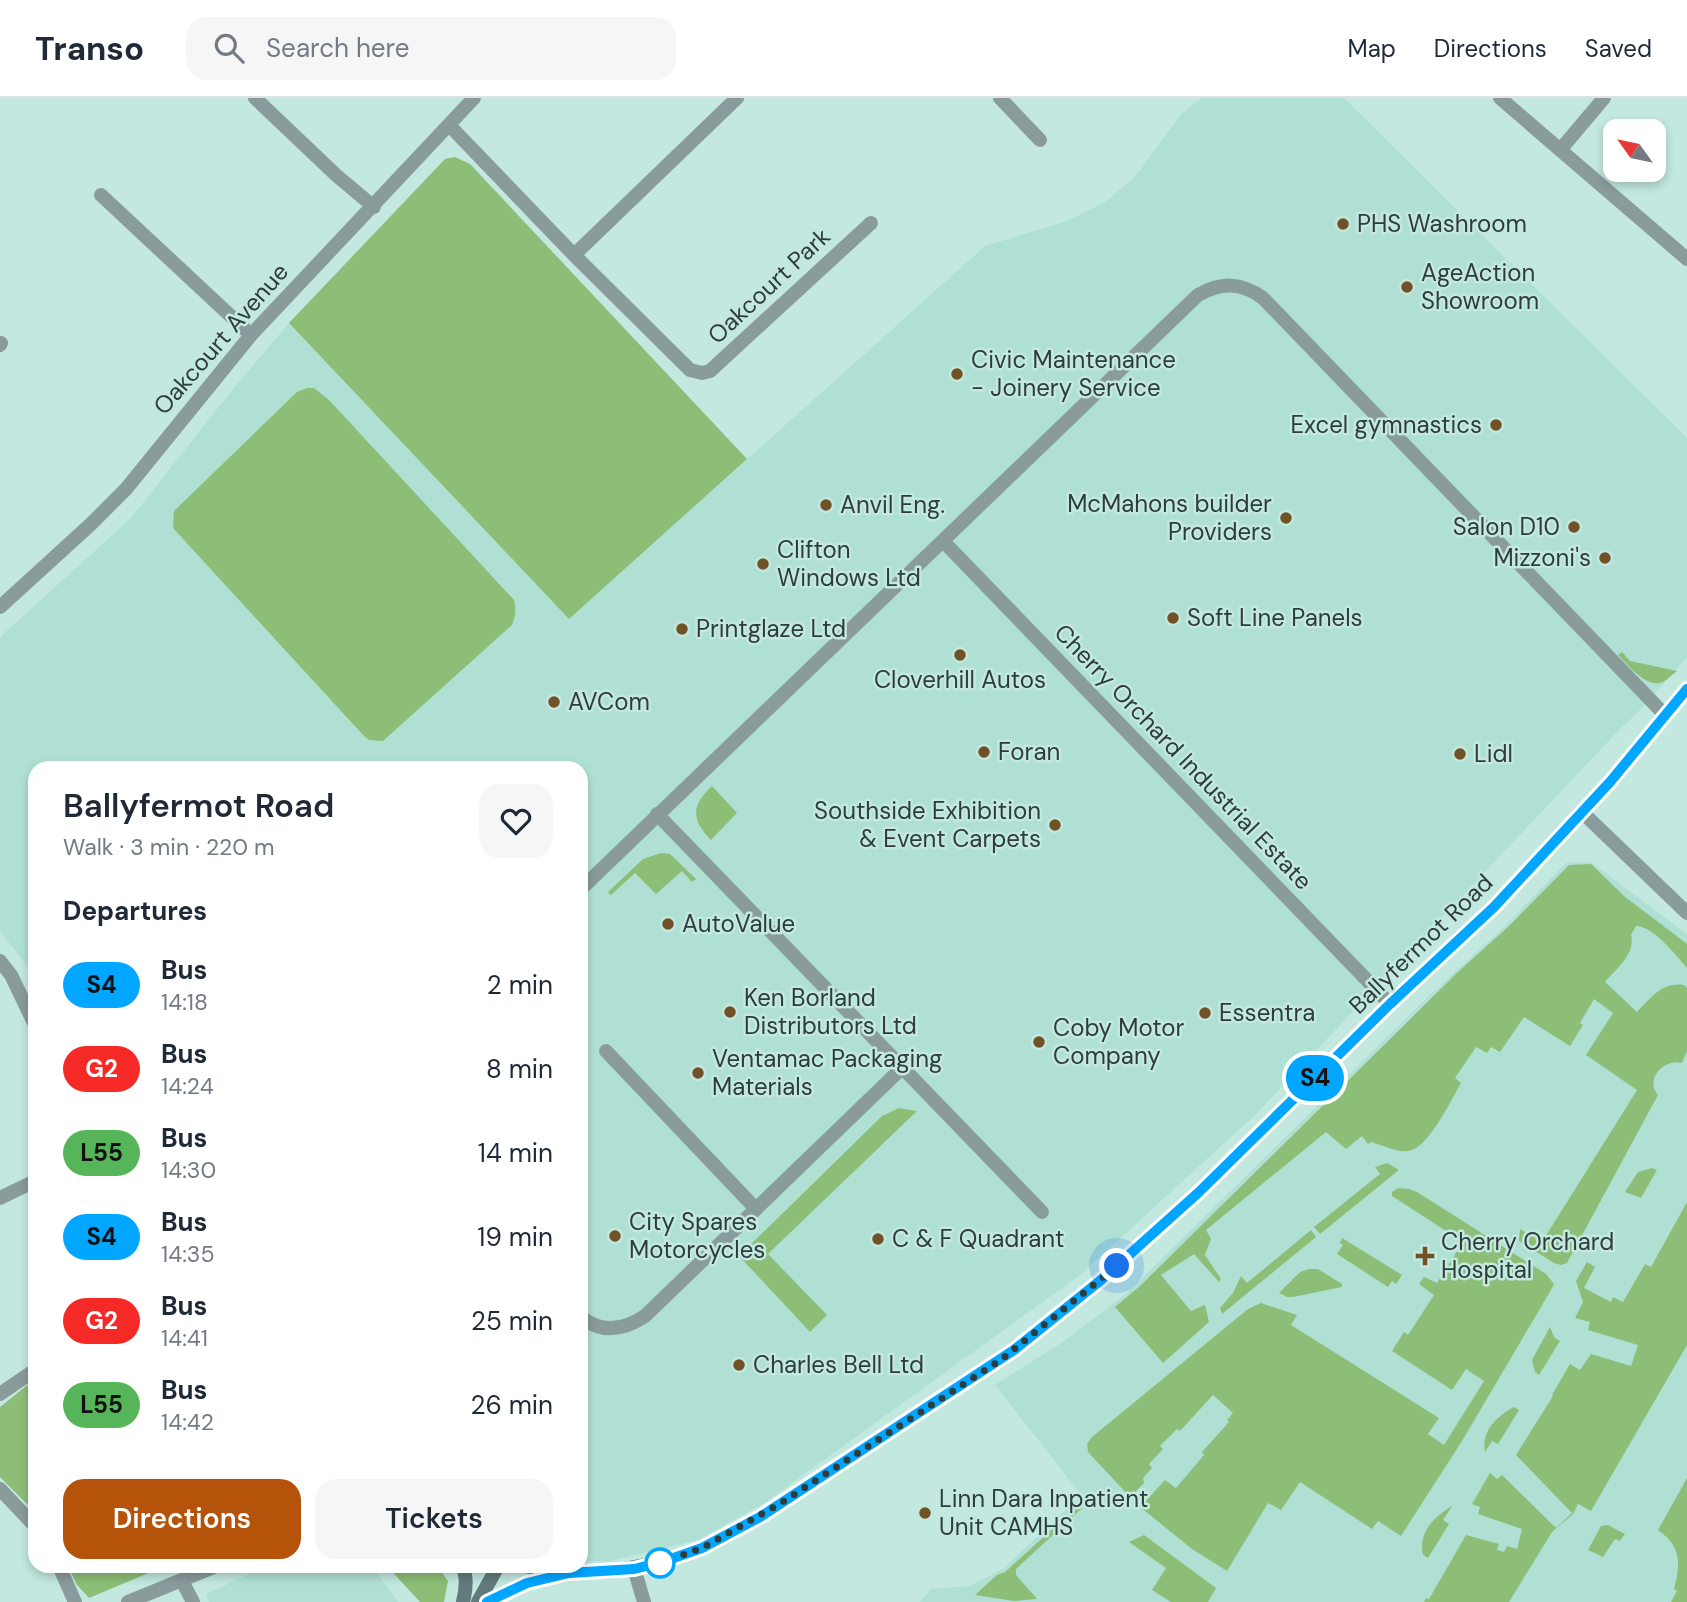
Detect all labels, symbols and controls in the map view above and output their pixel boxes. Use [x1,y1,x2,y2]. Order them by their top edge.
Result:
search box [186,17,676,80]
text: Transo [35,27,144,70]
icon: search [210,29,248,67]
text: Search here [266,31,410,65]
text: Map [1348,33,1396,64]
text: Directions [1434,33,1547,64]
text: Saved [1585,33,1652,64]
north arrow [1603,119,1666,182]
map controls [1603,119,1666,182]
place label: PHS Washroom [1357,208,1527,239]
marker: PHS Washroom [1335,216,1351,232]
street label: Oakcourt Park [701,221,837,350]
street label: Oakcourt Avenue [146,256,295,421]
place label: AgeAction Showroom [1421,257,1539,316]
marker: AgeAction Showroom [1399,279,1415,295]
place label: Civic Maintenance - Joinery Service [971,344,1176,403]
marker: Civic Maintenance - Joinery Service [949,366,965,382]
place label: Excel gymnastics [1291,409,1482,440]
marker: Excel gymnastics [1488,417,1504,433]
place label: McMahons builder Providers [1067,488,1272,547]
place label: Anvil Eng. [840,489,945,520]
marker: Anvil Eng. [818,497,834,513]
marker: McMahons builder Providers [1278,510,1294,526]
place label: Salon D10 [1453,511,1560,542]
marker: Salon D10 [1566,519,1582,535]
place label: Clifton Windows Ltd [777,534,921,593]
place label: Mizzoni's [1493,542,1591,573]
marker: Mizzoni's [1597,550,1613,566]
marker: Clifton Windows Ltd [755,556,771,572]
place label: Soft Line Panels [1187,602,1363,633]
marker: Soft Line Panels [1165,610,1181,626]
place label: Printglaze Ltd [696,613,846,644]
street label: Cherry Orchard Industrial Estate [1048,617,1319,896]
marker: Printglaze Ltd [674,621,690,637]
marker: Cloverhill Autos [952,647,968,663]
place label: Cloverhill Autos [874,664,1046,695]
place label: AVCom [568,686,650,717]
marker: AVCom [546,694,562,710]
place label: Foran [998,736,1060,767]
place label: Lidl [1474,738,1513,769]
marker: Foran [976,744,992,760]
marker: Lidl [1452,746,1468,762]
text: Ballyfermot Road [63,784,334,827]
button: heart [479,784,553,858]
place label: Southside Exhibition & Event Carpets [814,795,1041,854]
marker: Southside Exhibition & Event Carpets [1047,817,1063,833]
text: Walk · 3 min · 220 m [63,832,275,862]
street label: Ballyfermot Road [1342,867,1499,1020]
text: Departures [63,894,207,928]
place label: AutoValue [682,908,795,939]
marker: AutoValue [660,916,676,932]
text: Bus [161,953,207,987]
text: 2 min [487,968,553,1002]
text: S4 [86,969,117,1000]
place label: Ken Borland Distributors Ltd [744,982,917,1041]
text: 14:18 [161,987,208,1017]
place label: Essentra [1219,997,1315,1028]
marker: Ken Borland Distributors Ltd [722,1004,738,1020]
marker: Essentra [1197,1005,1213,1021]
place label: Coby Motor Company [1053,1012,1184,1071]
marker: Coby Motor Company [1031,1034,1047,1050]
text: Bus [161,1037,207,1071]
place label: Ventamac Packaging Materials [712,1043,942,1102]
text: 8 min [486,1052,553,1086]
text: G2 [85,1053,118,1084]
line badge: S4 [1284,1055,1346,1101]
text: S4 [1300,1062,1330,1093]
marker: Ventamac Packaging Materials [690,1065,706,1081]
text: 14:24 [161,1071,214,1101]
text: Bus [161,1121,207,1155]
text: 14 min [478,1136,553,1170]
text: L55 [80,1137,123,1168]
text: 14:30 [161,1155,216,1185]
text: Bus [161,1205,207,1239]
place label: City Spares Motorcycles [629,1206,765,1265]
text: 19 min [477,1220,553,1254]
text: S4 [86,1221,117,1252]
place label: C & F Quadrant [892,1223,1064,1254]
place label: Cherry Orchard Hospital [1441,1226,1614,1285]
marker: City Spares Motorcycles [607,1228,623,1244]
marker: C & F Quadrant [870,1231,886,1247]
text: 14:35 [161,1239,214,1269]
marker: Cherry Orchard Hospital [1415,1246,1435,1266]
your location [1099,1248,1134,1283]
text: Bus [161,1289,207,1323]
text: 25 min [471,1304,553,1338]
text: G2 [85,1305,118,1336]
text: 14:41 [161,1323,208,1353]
place label: Charles Bell Ltd [753,1349,924,1380]
marker: Charles Bell Ltd [731,1357,747,1373]
text: Bus [161,1373,207,1407]
text: 26 min [470,1388,553,1422]
text: L55 [80,1389,123,1420]
text: 14:42 [161,1407,214,1437]
button: Directions [63,1479,301,1559]
button: Tickets [315,1479,553,1559]
place label: Linn Dara Inpatient Unit CAMHS [939,1483,1148,1542]
marker: Linn Dara Inpatient Unit CAMHS [917,1505,933,1521]
unlabelled marker [645,1548,675,1578]

